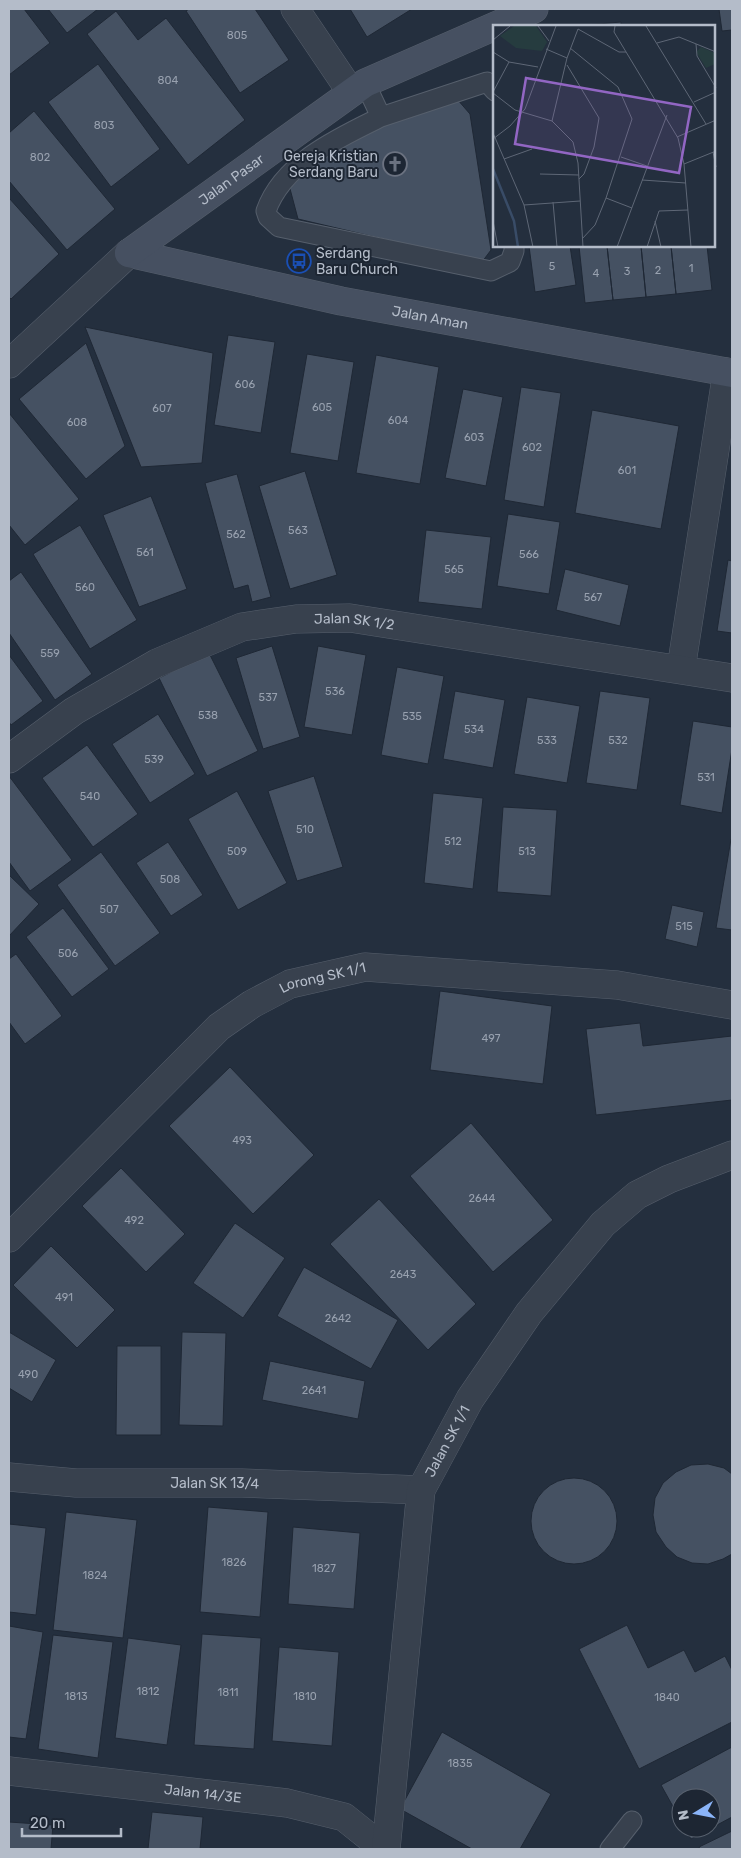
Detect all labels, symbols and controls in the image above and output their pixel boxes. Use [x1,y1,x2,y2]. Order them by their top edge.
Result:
inset map [493,25,716,248]
house number: 805 [227,29,248,42]
house number: 804 [158,74,179,87]
house number: 803 [94,119,115,132]
place label: Gereja Kristian Serdang Baru [284,148,378,181]
street label: Jalan Pasar [196,150,268,209]
house number: 802 [30,151,50,164]
church icon: Gereja Kristian Serdang Baru [382,151,408,177]
place label: Serdang Baru Church [316,245,398,278]
bus stop icon: Serdang Baru Church [286,248,312,274]
house number: 5 [549,260,556,273]
house number: 1 [689,262,693,275]
house number: 2 [655,264,661,277]
house number: 3 [624,265,631,278]
house number: 4 [593,267,600,280]
street label: Jalan Aman [390,303,470,333]
house number: 606 [235,378,255,391]
house number: 605 [312,401,333,414]
house number: 607 [152,402,172,415]
house number: 604 [388,414,408,427]
house number: 608 [67,416,87,429]
house number: 603 [464,431,485,444]
house number: 602 [522,441,542,454]
house number: 601 [618,464,636,477]
house number: 563 [288,524,308,537]
house number: 562 [226,528,246,541]
house number: 561 [136,546,154,559]
house number: 566 [519,548,539,561]
house number: 565 [444,563,464,576]
house number: 560 [75,581,95,594]
house number: 567 [584,591,603,604]
street label: Jalan SK 1/2 [314,610,396,634]
house number: 559 [40,647,60,660]
house number: 536 [325,685,345,698]
house number: 537 [259,691,278,704]
house number: 538 [198,709,218,722]
house number: 535 [402,710,422,723]
house number: 534 [464,723,484,736]
house number: 533 [537,734,557,747]
house number: 532 [608,734,628,747]
house number: 539 [144,753,164,766]
house number: 531 [697,771,715,784]
house number: 540 [80,790,100,803]
house number: 510 [296,823,314,836]
house number: 512 [444,835,462,848]
house number: 509 [227,845,247,858]
house number: 513 [518,845,536,858]
house number: 508 [160,873,180,886]
house number: 507 [99,903,119,916]
house number: 515 [675,920,693,933]
house number: 506 [58,947,78,960]
street label: Lorong SK 1/1 [276,959,367,997]
house number: 497 [482,1032,501,1045]
house number: 493 [232,1134,252,1147]
house number: 2644 [469,1192,496,1205]
house number: 492 [124,1214,144,1227]
house number: 2643 [390,1268,417,1281]
house number: 491 [55,1291,73,1304]
house number: 2642 [325,1312,351,1325]
house number: 490 [18,1368,38,1381]
house number: 2641 [302,1384,326,1397]
street label: Jalan SK 1/1 [422,1403,474,1480]
street label: Jalan SK 13/4 [170,1475,260,1493]
house number: 1826 [222,1556,247,1569]
house number: 1827 [312,1562,336,1575]
house number: 1824 [83,1569,108,1582]
house number: 1812 [137,1685,159,1698]
house number: 1811 [217,1686,239,1699]
house number: 1813 [64,1690,88,1703]
house number: 1810 [293,1690,317,1703]
house number: 1840 [654,1691,680,1704]
house number: 1835 [448,1757,473,1770]
street label: Jalan 14/3E [163,1781,242,1807]
north arrow [671,1788,721,1838]
scale bar [22,1806,121,1838]
text: N [674,1809,693,1822]
text: 20 m [30,1814,65,1832]

